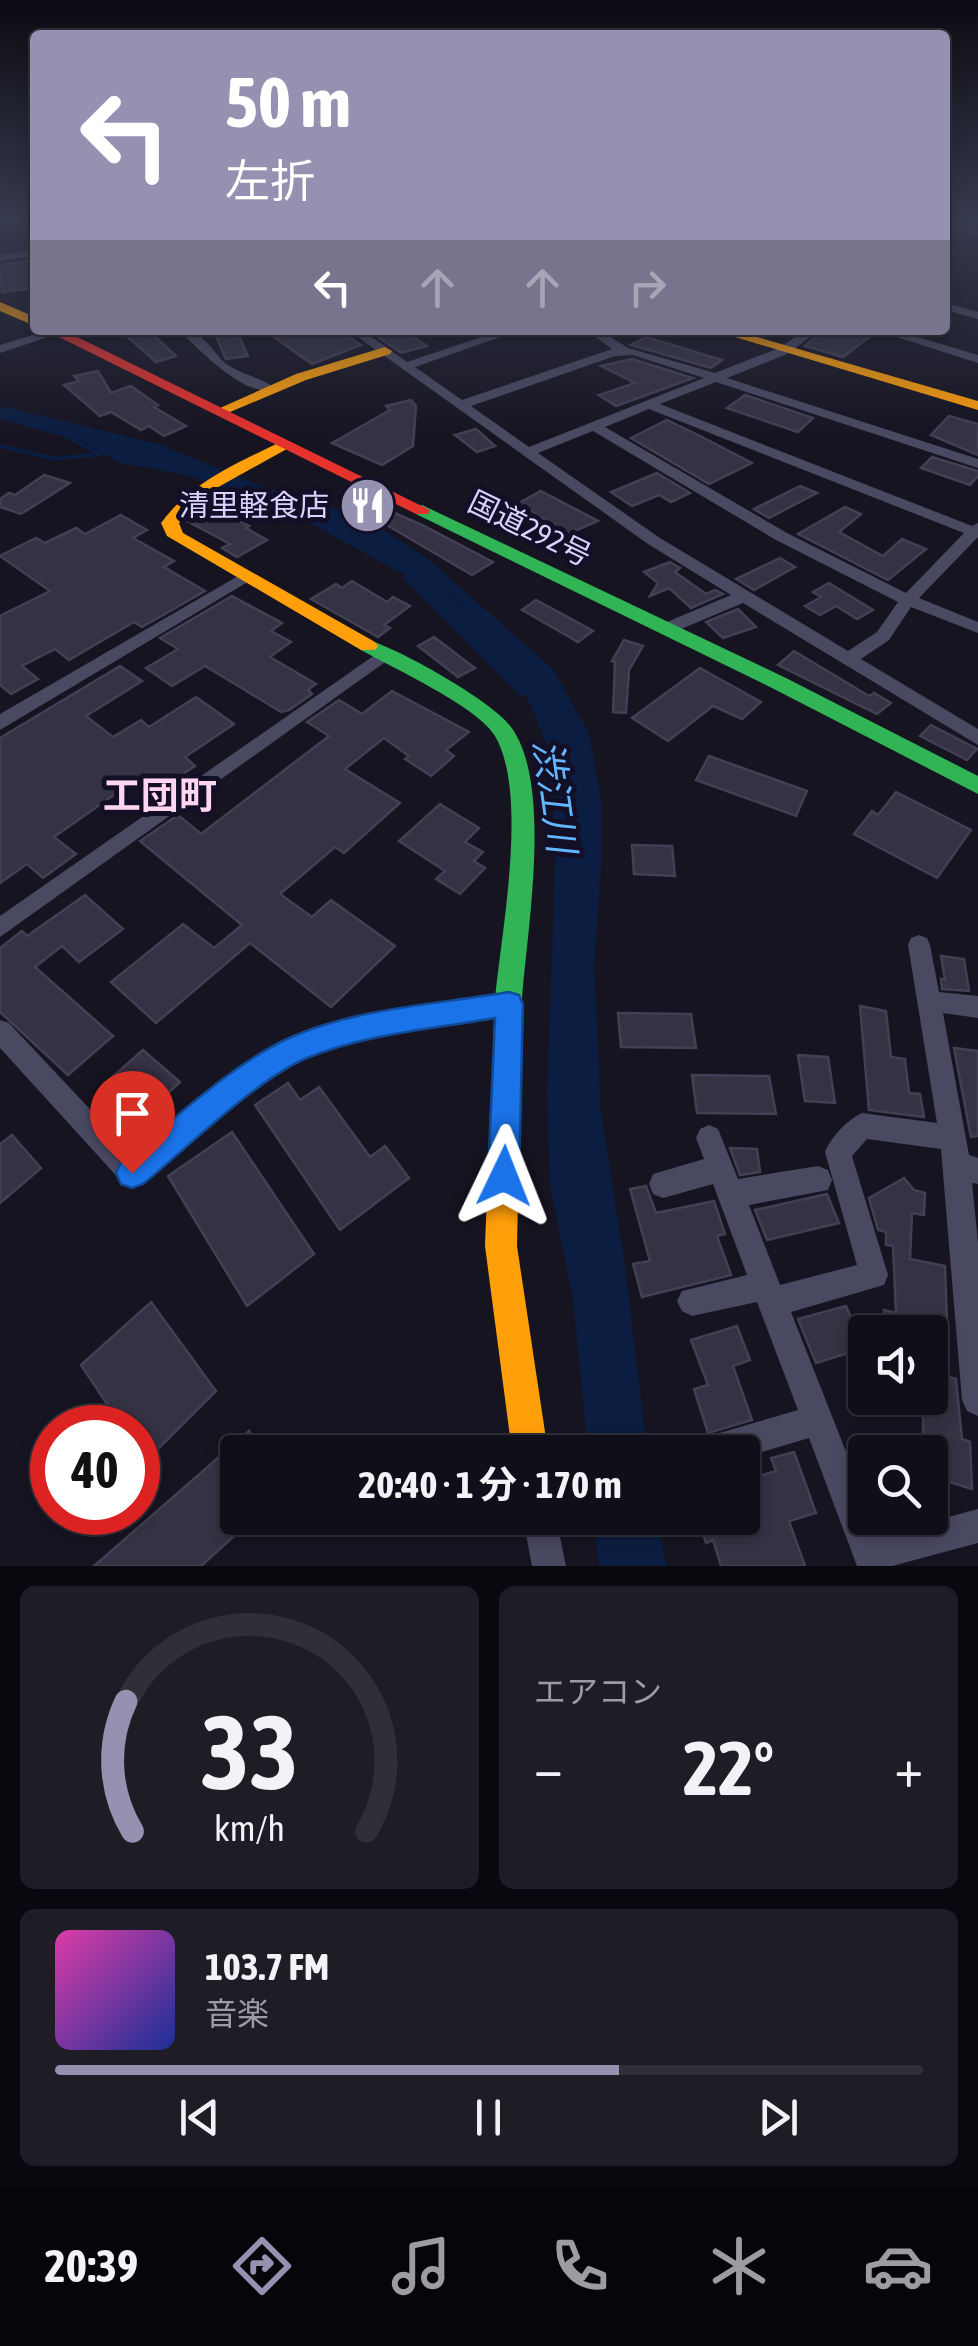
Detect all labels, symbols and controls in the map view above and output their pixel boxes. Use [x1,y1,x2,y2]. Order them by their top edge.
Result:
text: 50 m [225,62,351,142]
icon: left [60,70,190,200]
text: 左折 [225,155,315,207]
icon: left [305,260,360,315]
icon: ahead [410,260,465,315]
icon: ahead [515,260,570,315]
icon: right [620,260,675,315]
restaurant icon: 清里軽食店 [338,475,398,535]
street label: 国道292号 [463,484,597,572]
place label: 清里軽食店 [179,488,329,522]
water label: 渋江川 [526,737,585,859]
district label: 工団町 [103,774,217,817]
pin [90,1071,175,1174]
icon: arrive [105,1086,160,1141]
position arrow [452,1124,556,1228]
map controls [848,1315,948,1535]
button: sound [848,1315,948,1415]
speed limit sign: 40 [30,1405,160,1535]
button: search [848,1435,948,1535]
text: 20:40 · 1 分 · 170 m [358,1463,622,1506]
text: エアコン [534,1673,662,1710]
text: 33 [201,1692,298,1811]
text: 22° [683,1725,774,1811]
text: − [534,1736,563,1799]
text: + [894,1736,923,1799]
text: km/h [214,1808,285,1849]
text: 103.7 FM [205,1945,329,1988]
text: 音楽 [205,1995,269,2032]
icon: previous [172,2090,227,2145]
icon: pause [461,2090,516,2145]
icon: next [751,2090,806,2145]
icon: directions [227,2231,297,2301]
icon: music [386,2231,456,2301]
icon: phone [545,2231,615,2301]
icon: climate [704,2231,774,2301]
icon: car [863,2231,933,2301]
text: 20:39 [45,2240,138,2292]

